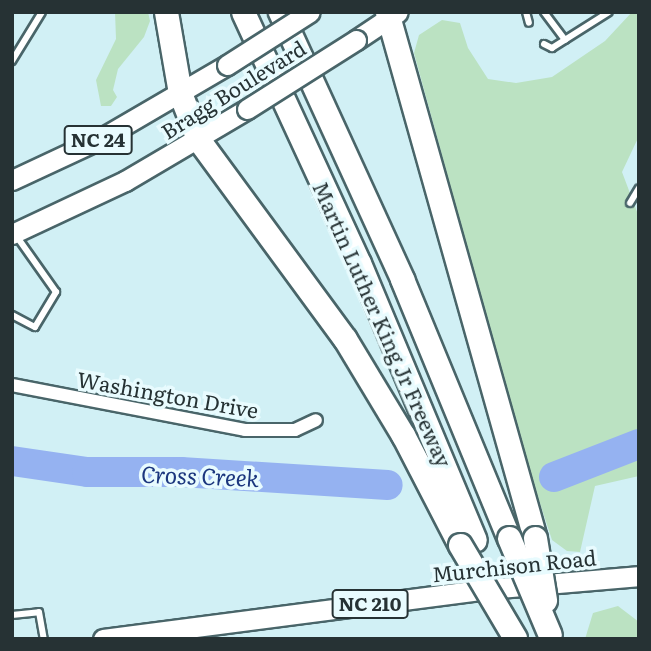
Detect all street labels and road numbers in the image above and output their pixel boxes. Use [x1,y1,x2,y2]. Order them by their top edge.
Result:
street label: Bragg Boulevard [156,35,310,143]
road number: NC 24 [63,124,133,156]
street label: Martin Luther King Jr Freeway [308,177,458,471]
street label: Washington Drive [75,366,261,422]
street label: Murchison Road [431,544,597,586]
road number: NC 210 [332,589,408,620]

